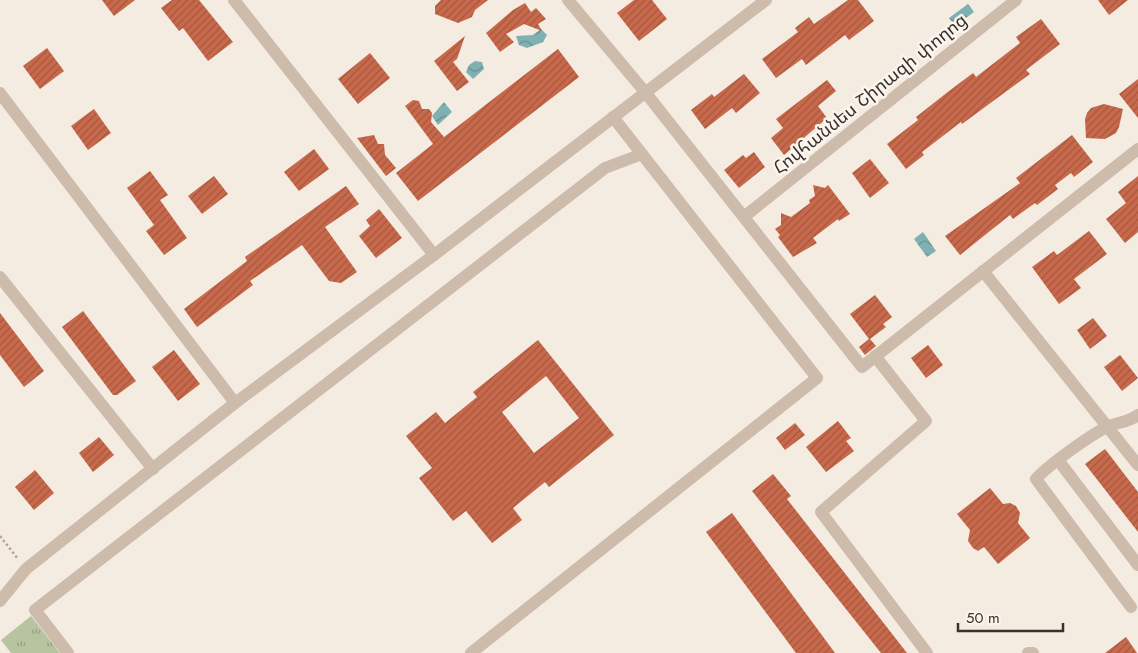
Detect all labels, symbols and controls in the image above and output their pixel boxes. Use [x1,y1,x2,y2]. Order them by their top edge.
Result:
street label: Հովհաննես Շիրազի փողոց [767,8,973,180]
scale bar [958,600,1063,632]
text: 50 m [966,607,1000,629]

